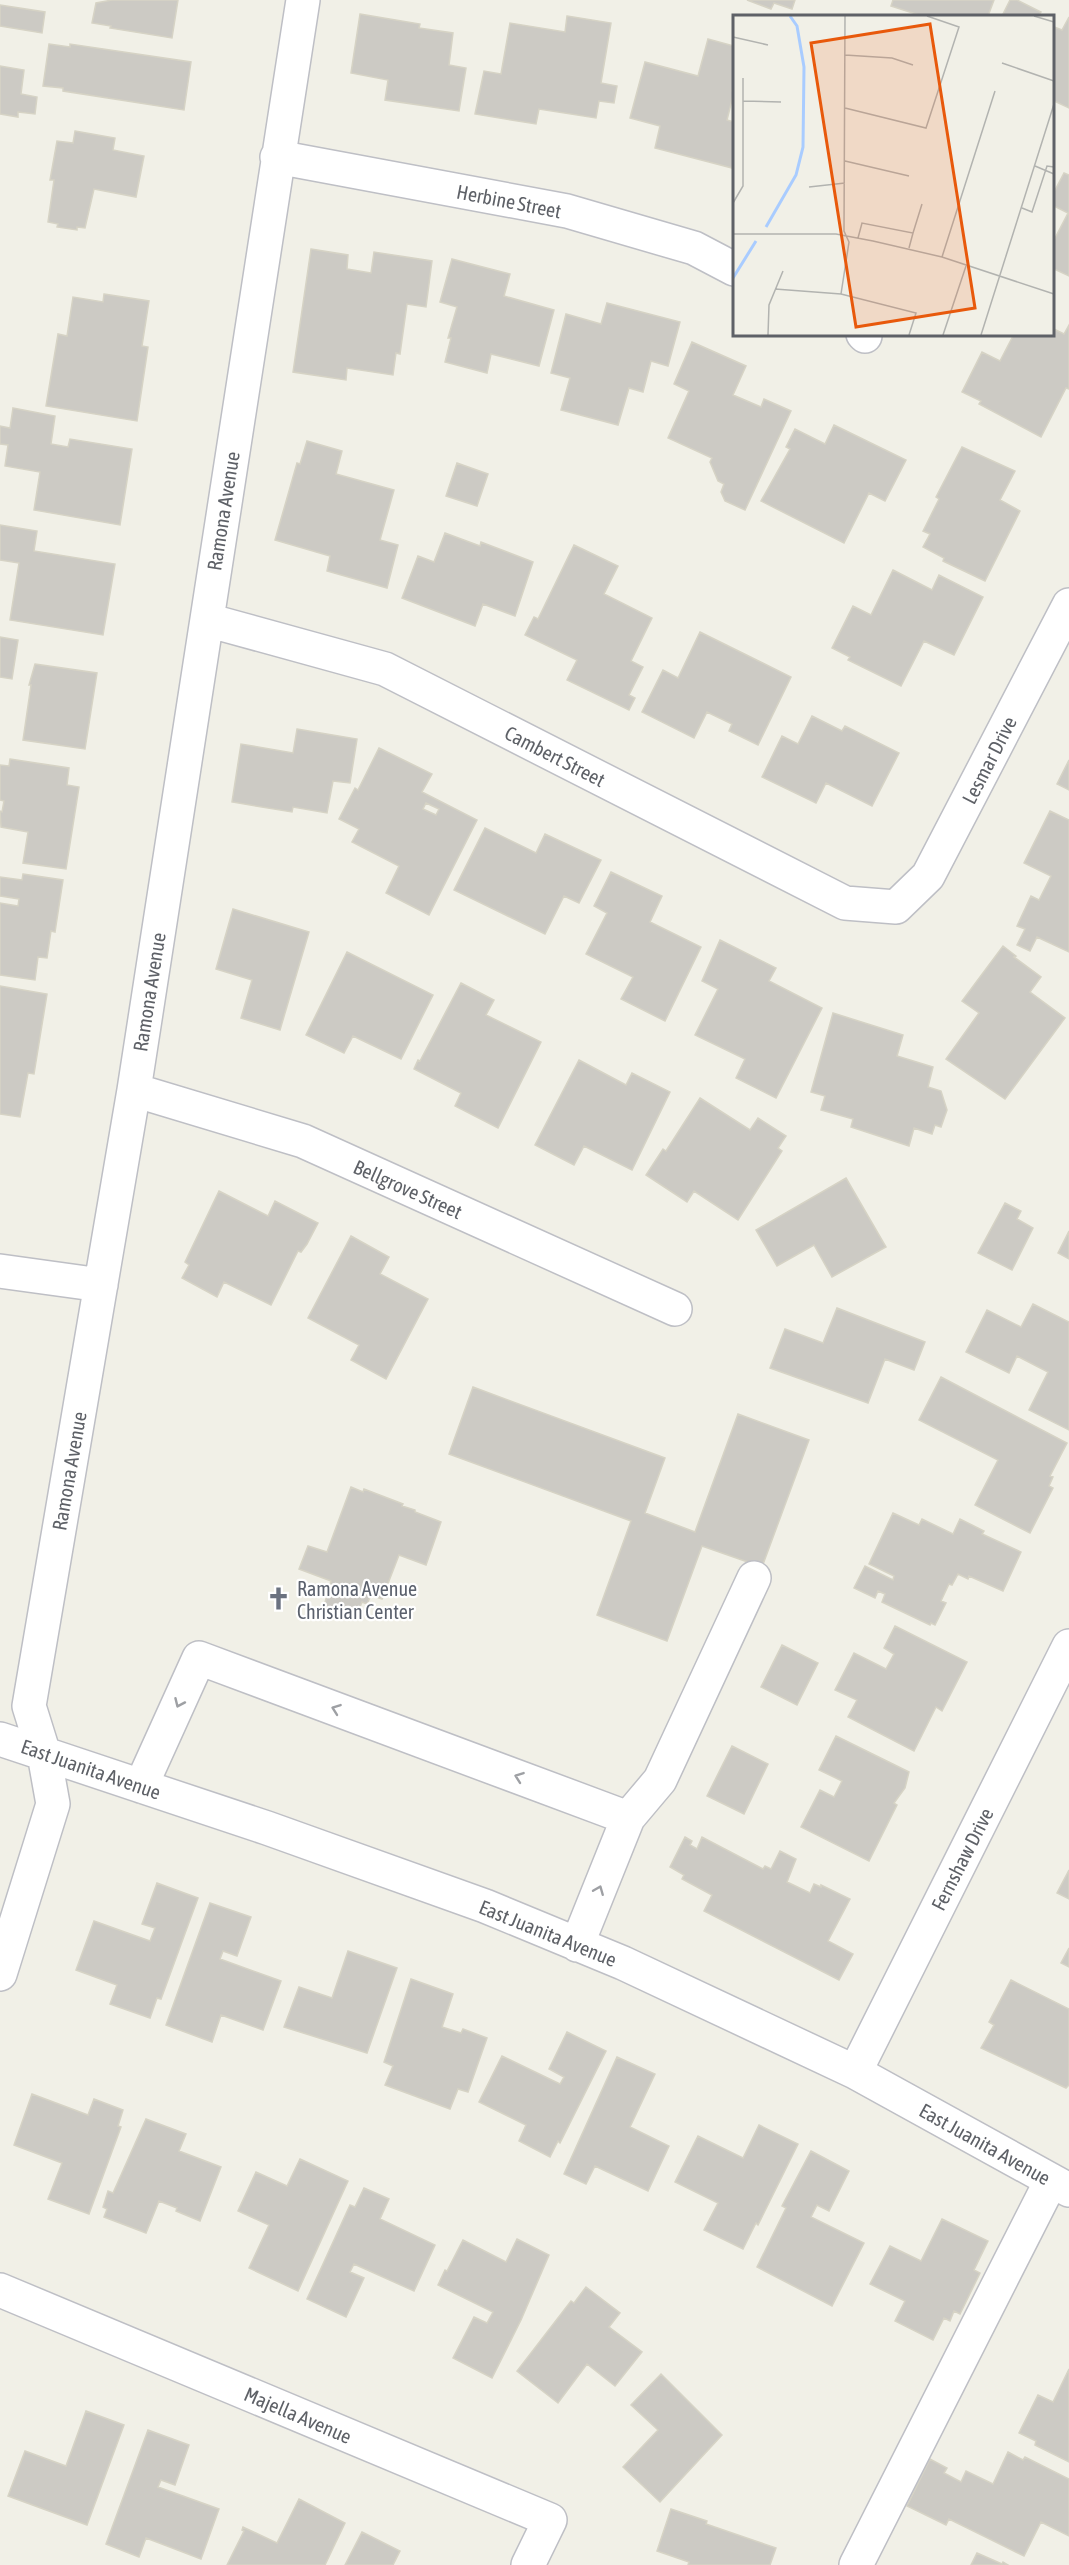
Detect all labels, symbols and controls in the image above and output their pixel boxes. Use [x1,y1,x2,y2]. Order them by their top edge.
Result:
inset map [733,15,1054,336]
street label: Herbine Street [455,180,563,222]
street label: Ramona Avenue [202,450,244,572]
street label: Lesmar Drive [957,712,1021,808]
street label: Cambert Street [501,721,609,791]
street label: Ramona Avenue [128,931,170,1053]
street label: Bellgrove Street [350,1155,466,1223]
street label: Ramona Avenue [47,1410,91,1532]
place label: Ramona Avenue Christian Center [297,1577,417,1623]
church icon: Ramona Avenue Christian Center [266,1586,292,1612]
one-way arrow [174,1696,186,1707]
one-way arrow [331,1704,342,1716]
street label: East Juanita Avenue [18,1734,164,1804]
one-way arrow [514,1772,524,1785]
street label: Fernshaw Drive [926,1804,998,1914]
one-way arrow [592,1886,604,1897]
street label: East Juanita Avenue [476,1895,620,1971]
street label: East Juanita Avenue [915,2099,1055,2189]
street label: Majella Avenue [241,2382,355,2448]

